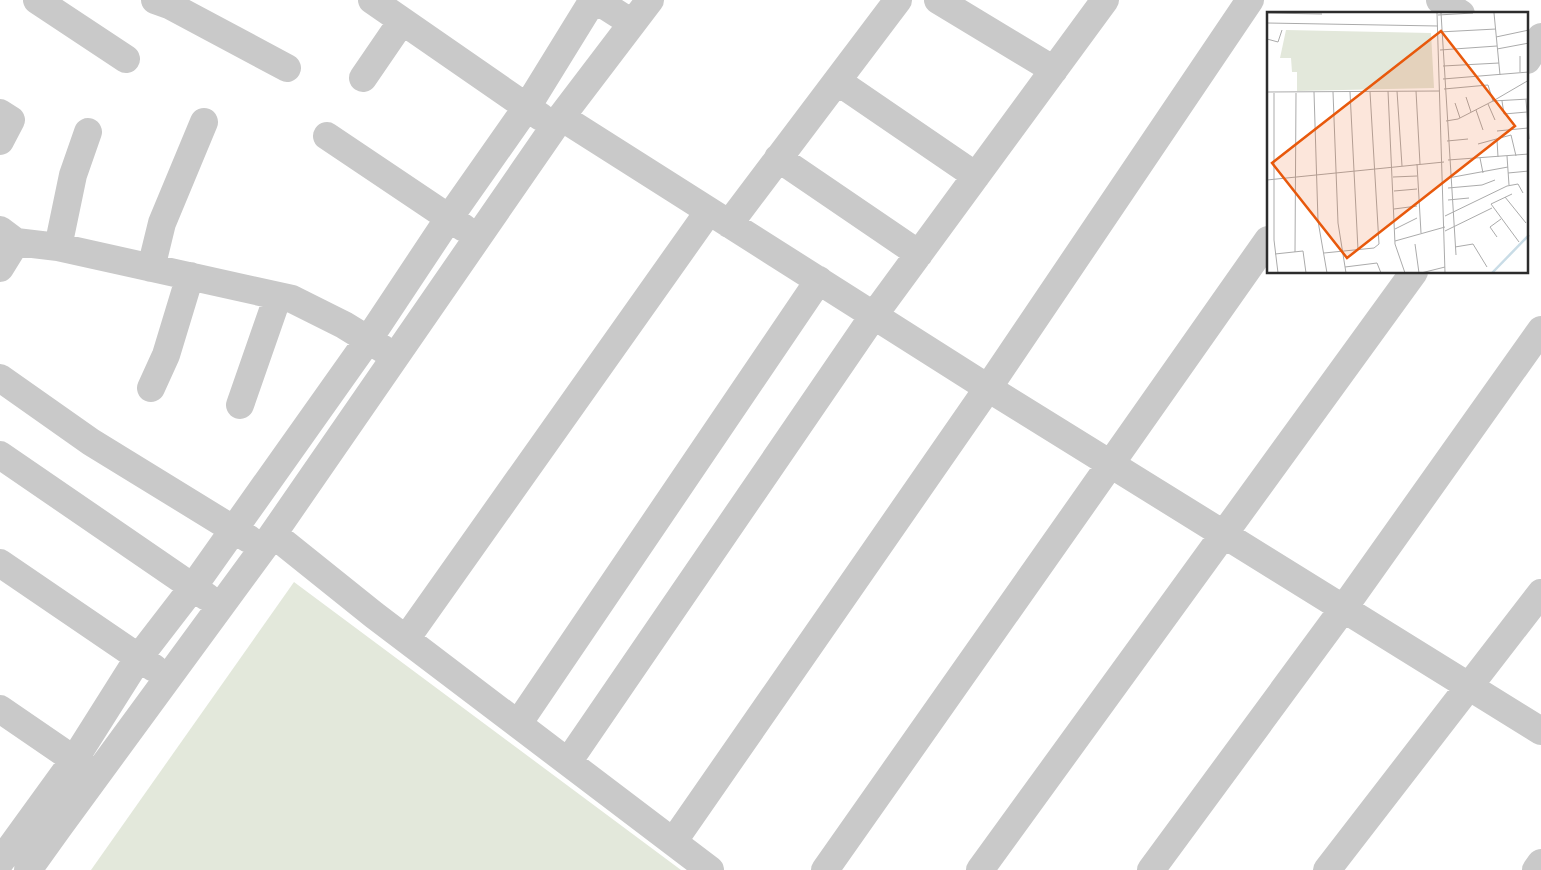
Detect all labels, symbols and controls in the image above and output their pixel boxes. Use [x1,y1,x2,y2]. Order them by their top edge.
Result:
inset map [1267,12,1528,274]

